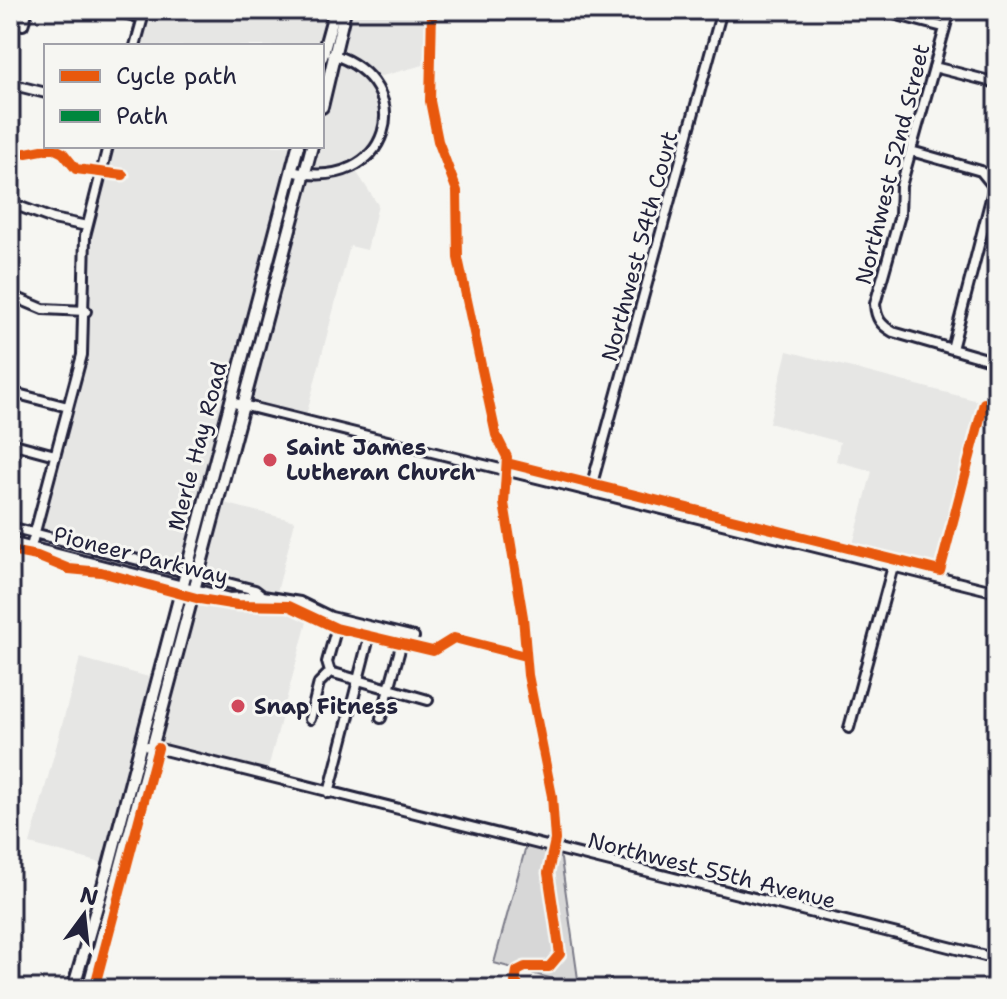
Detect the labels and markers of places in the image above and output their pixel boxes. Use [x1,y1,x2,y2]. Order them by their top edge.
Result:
place label: Saint James Lutheran Church [286,433,476,487]
marker: Saint James Lutheran Church [261,451,279,469]
place label: Snap Fitness [254,692,398,721]
marker: Snap Fitness [229,697,247,715]

